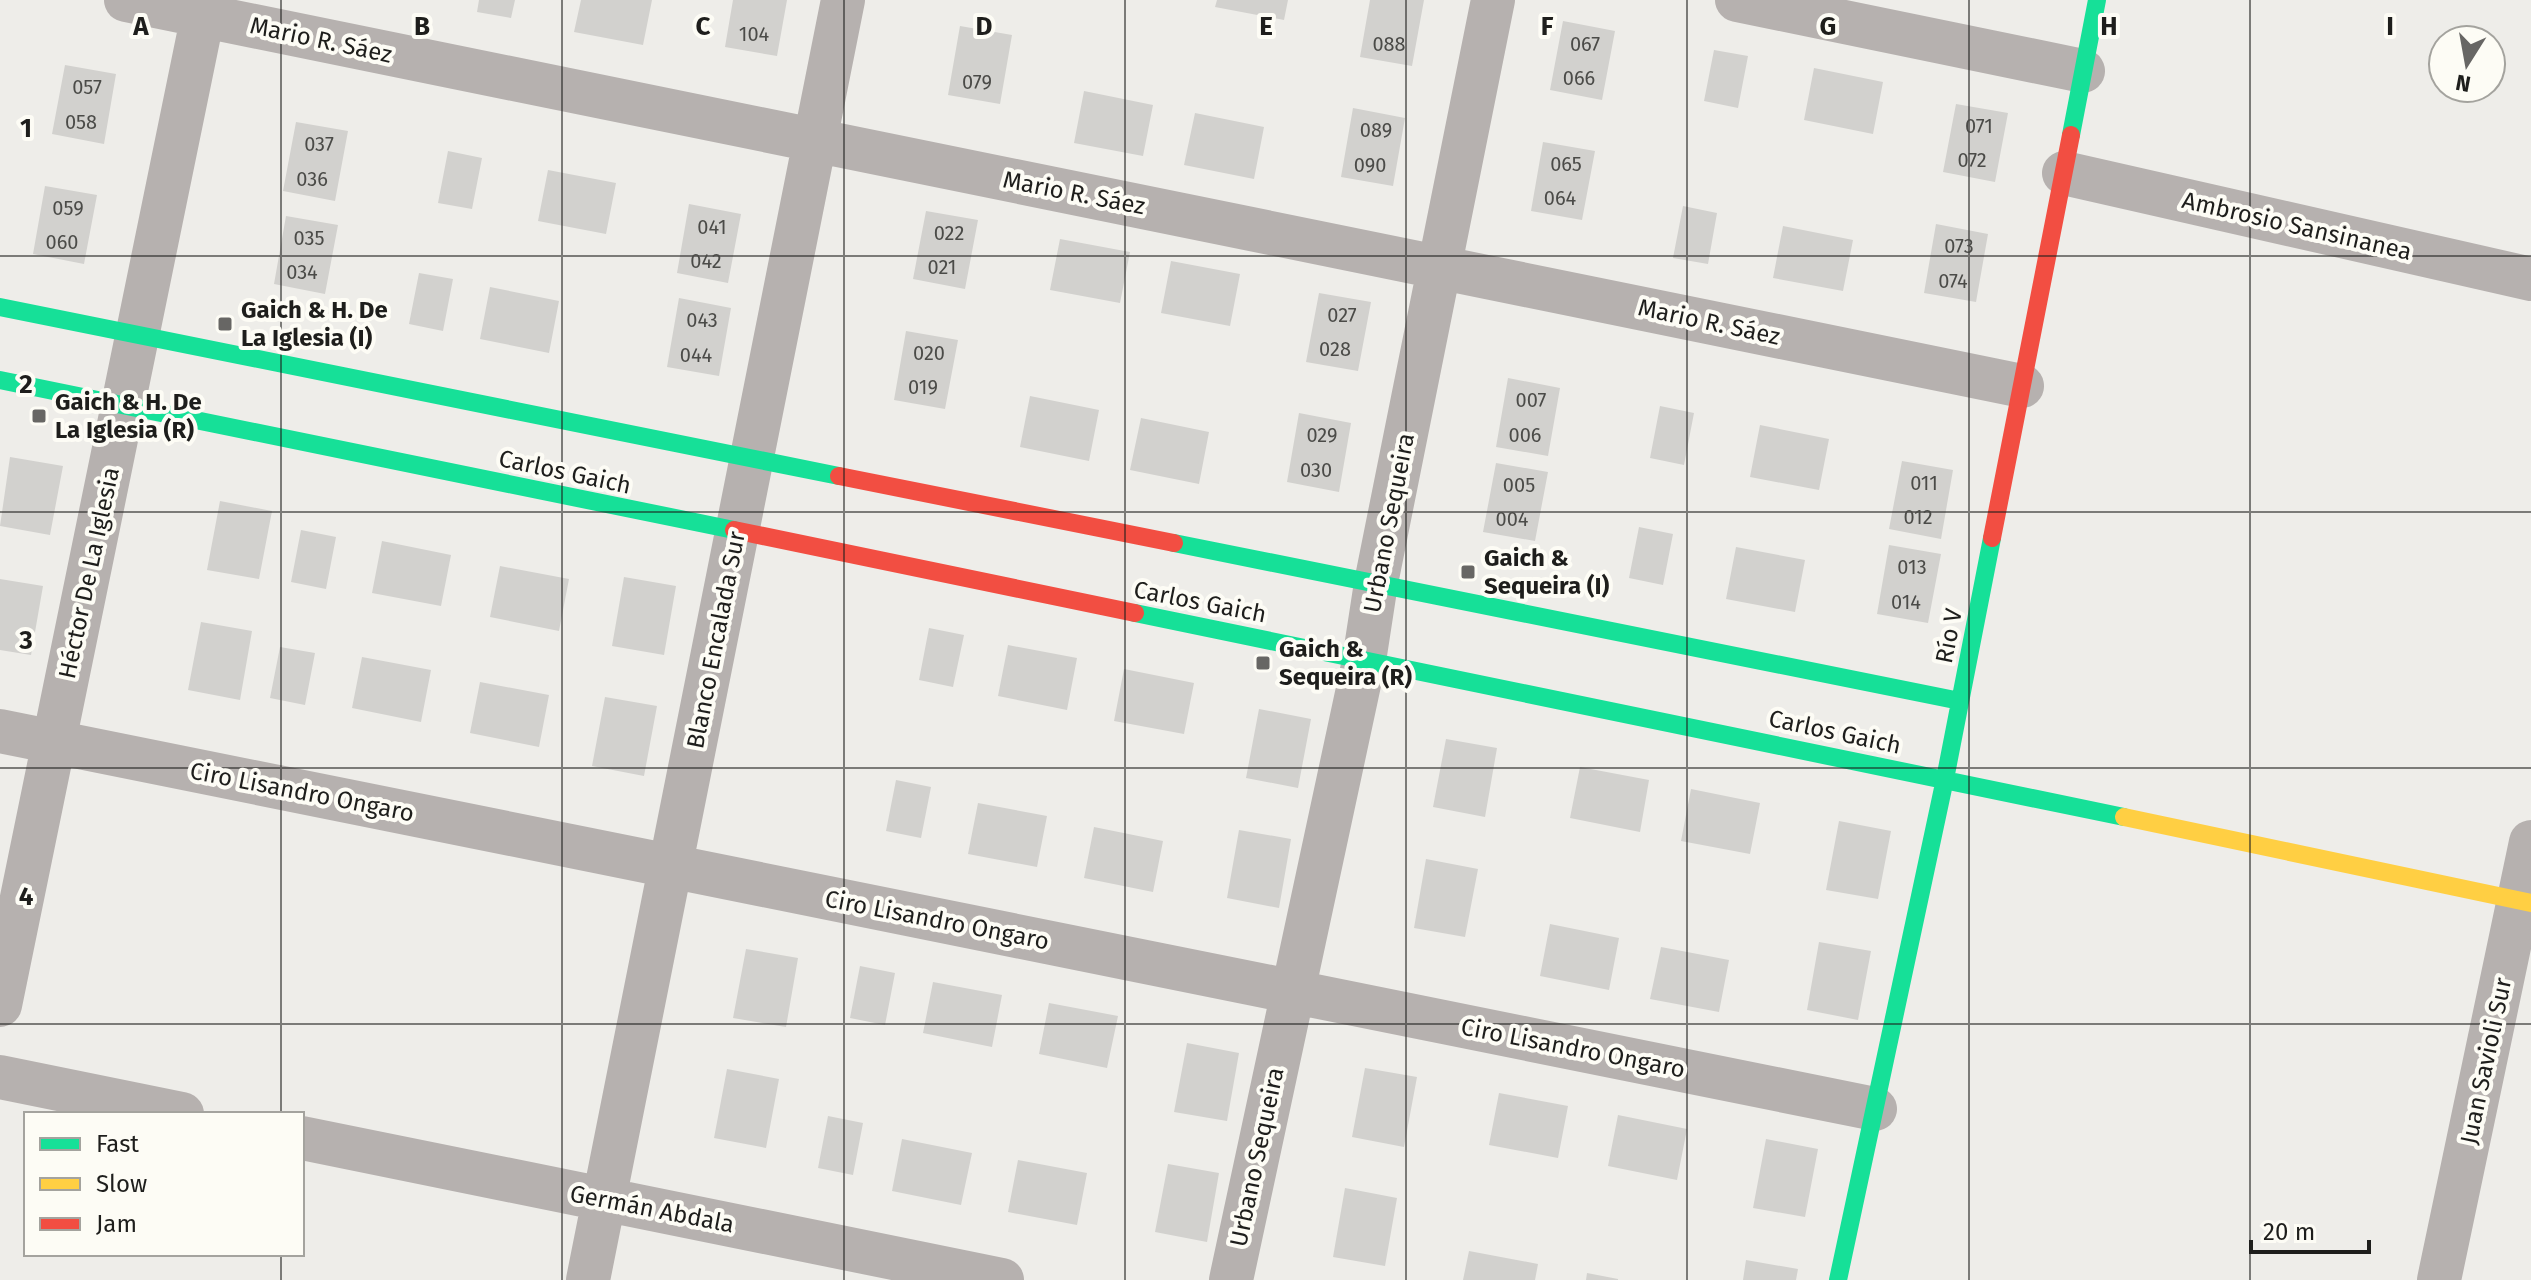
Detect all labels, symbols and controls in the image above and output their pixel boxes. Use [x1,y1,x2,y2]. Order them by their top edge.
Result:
text: A [132,11,149,42]
street label: Mario R. Sáez [248,11,394,69]
text: B [414,11,430,42]
text: C [696,11,711,42]
text: D [976,11,993,42]
text: E [1259,11,1273,42]
text: F [1541,11,1554,42]
text: G [1820,11,1836,42]
text: H [2100,11,2118,42]
text: I [2386,11,2394,42]
house number: 104 [739,22,770,46]
north arrow [2427,24,2507,104]
house number: 088 [1372,32,1406,56]
house number: 067 [1570,32,1600,56]
house number: 066 [1563,66,1595,90]
text: N [2454,68,2473,98]
house number: 079 [962,70,992,94]
house number: 057 [72,75,102,99]
house number: 058 [65,110,97,134]
text: 1 [20,113,32,144]
house number: 071 [1965,114,1993,138]
house number: 089 [1360,118,1392,142]
house number: 037 [304,132,334,156]
house number: 072 [1957,148,1987,172]
house number: 065 [1550,152,1582,176]
house number: 090 [1354,153,1386,177]
street label: Mario R. Sáez [1000,165,1148,221]
house number: 036 [296,167,328,191]
house number: 064 [1544,186,1577,210]
street label: Ambrosio Sansinanea [2179,186,2415,266]
house number: 059 [52,196,84,220]
house number: 041 [697,215,727,239]
house number: 022 [934,221,964,245]
house number: 035 [294,226,324,250]
house number: 060 [46,230,78,254]
house number: 073 [1944,234,1974,258]
house number: 042 [690,249,722,273]
house number: 021 [928,255,956,279]
house number: 034 [286,260,318,284]
house number: 074 [1938,269,1968,293]
street label: Mario R. Sáez [1636,293,1782,351]
place label: Gaich & H. De La Iglesia (I) [241,296,388,352]
house number: 027 [1327,303,1357,327]
house number: 043 [686,308,718,332]
marker: Gaich & H. De La Iglesia (I) [216,315,234,333]
house number: 028 [1319,337,1351,361]
house number: 020 [913,341,945,365]
house number: 044 [680,343,713,367]
text: 2 [19,369,33,400]
house number: 019 [908,375,938,399]
place label: Gaich & H. De La Iglesia (R) [55,388,202,444]
house number: 007 [1516,388,1547,412]
marker: Gaich & H. De La Iglesia (R) [30,407,48,425]
house number: 029 [1306,423,1338,447]
house number: 006 [1509,423,1541,447]
street label: Urbano Sequeira [1358,431,1420,615]
street label: Carlos Gaich [496,444,634,500]
house number: 030 [1300,458,1332,482]
street label: Héctor De La Iglesia [53,465,125,681]
house number: 011 [1910,471,1938,495]
house number: 005 [1503,473,1535,497]
house number: 012 [1903,505,1933,529]
house number: 004 [1496,507,1529,531]
street label: Blanco Encalada Sur [681,528,751,751]
place label: Gaich & Sequeira (I) [1484,544,1610,600]
house number: 013 [1897,555,1927,579]
marker: Gaich & Sequeira (I) [1459,563,1477,581]
street label: Carlos Gaich [1131,575,1269,629]
house number: 014 [1891,590,1921,614]
street label: Río V [1930,606,1968,666]
text: 3 [18,625,33,656]
place label: Gaich & Sequeira (R) [1279,635,1412,691]
marker: Gaich & Sequeira (R) [1254,654,1272,672]
street label: Carlos Gaich [1766,704,1904,760]
street label: Ciro Lisandro Ongaro [188,757,416,827]
text: 4 [19,881,34,912]
street label: Ciro Lisandro Ongaro [823,885,1051,955]
street label: Juan Savioli Sur [2455,974,2517,1147]
street label: Ciro Lisandro Ongaro [1459,1013,1687,1083]
street label: Urbano Sequeira [1224,1065,1290,1249]
legend [24,1112,304,1256]
text: Fast [96,1130,139,1158]
text: Slow [96,1170,147,1198]
street label: Germán Abdala [568,1179,736,1239]
scale bar [2251,1204,2369,1254]
text: Jam [96,1210,137,1238]
text: 20 m [2263,1218,2315,1246]

